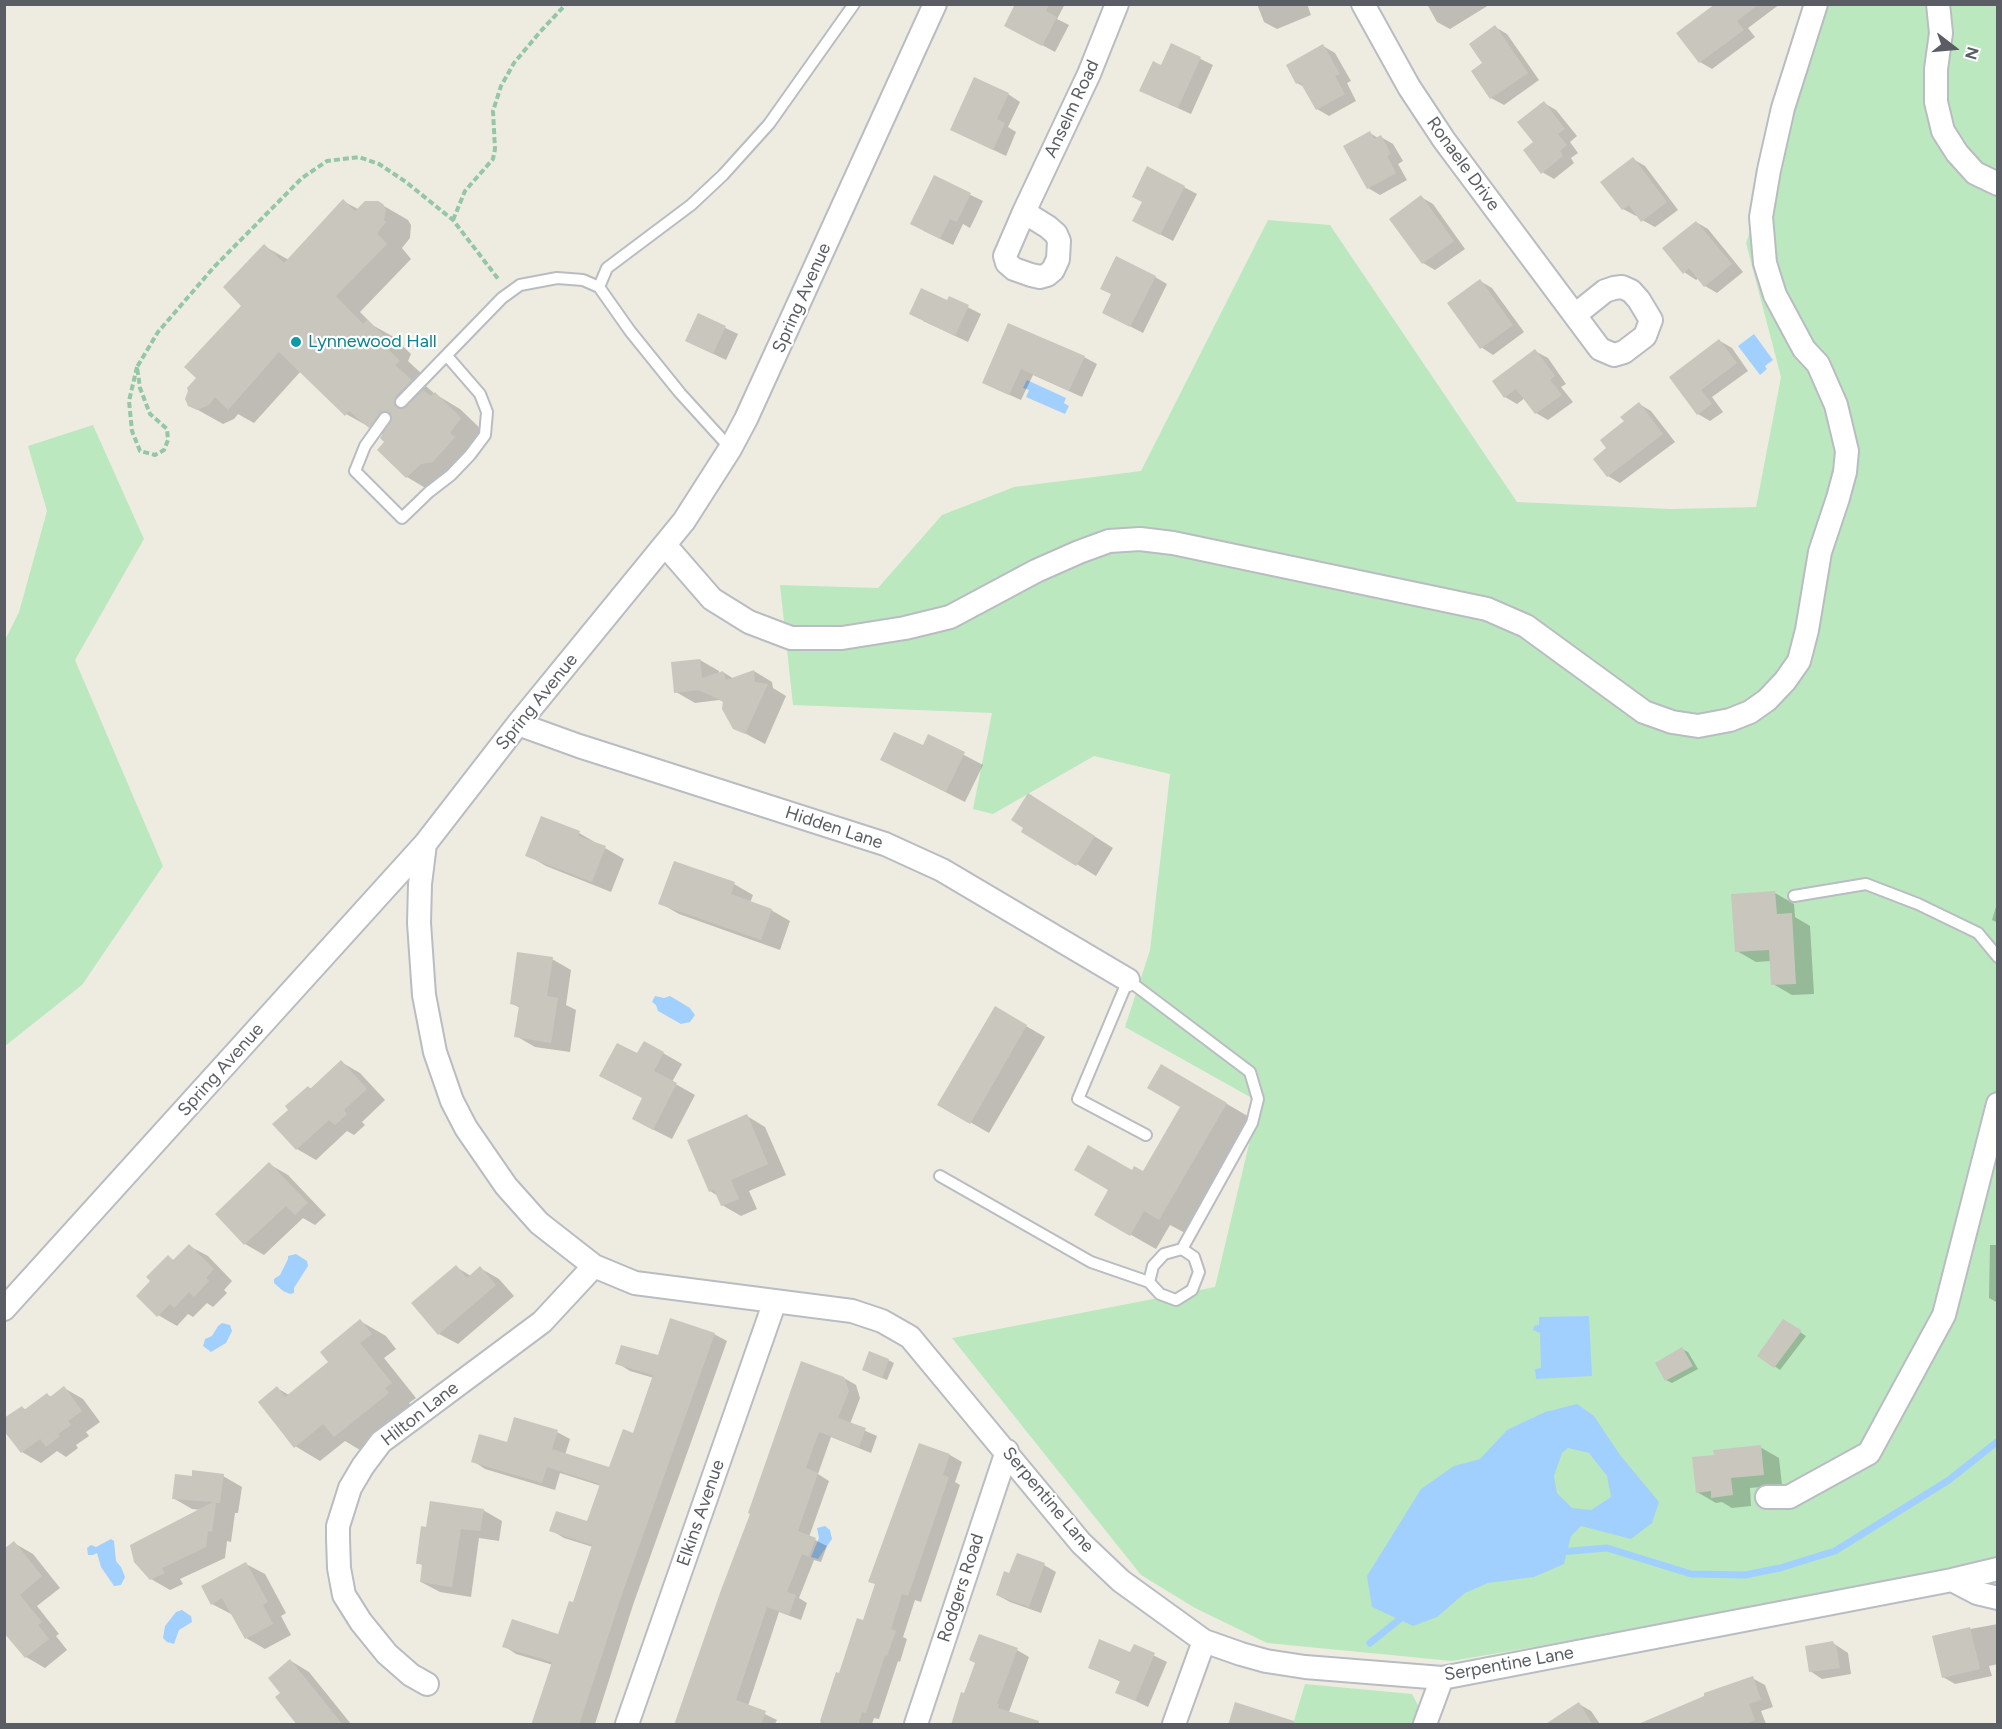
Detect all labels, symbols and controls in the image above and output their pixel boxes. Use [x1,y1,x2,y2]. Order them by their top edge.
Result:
north arrow [1924,18,1984,78]
text: N [1961,45,1983,62]
street label: Anselm Road [1040,57,1104,161]
street label: Ronaele Drive [1422,113,1504,215]
street label: Spring Avenue [768,240,836,356]
place label: Lynnewood Hall [308,331,437,353]
marker: Lynnewood Hall [289,335,303,349]
street label: Spring Avenue [492,649,582,755]
street label: Hidden Lane [782,802,886,854]
street label: Spring Avenue [174,1019,268,1121]
street label: Hilton Lane [377,1377,463,1451]
street label: Serpentine Lane [998,1443,1098,1557]
street label: Elkins Avenue [673,1457,729,1569]
street label: Rodgers Road [933,1531,989,1645]
street label: Serpentine Lane [1443,1642,1575,1686]

